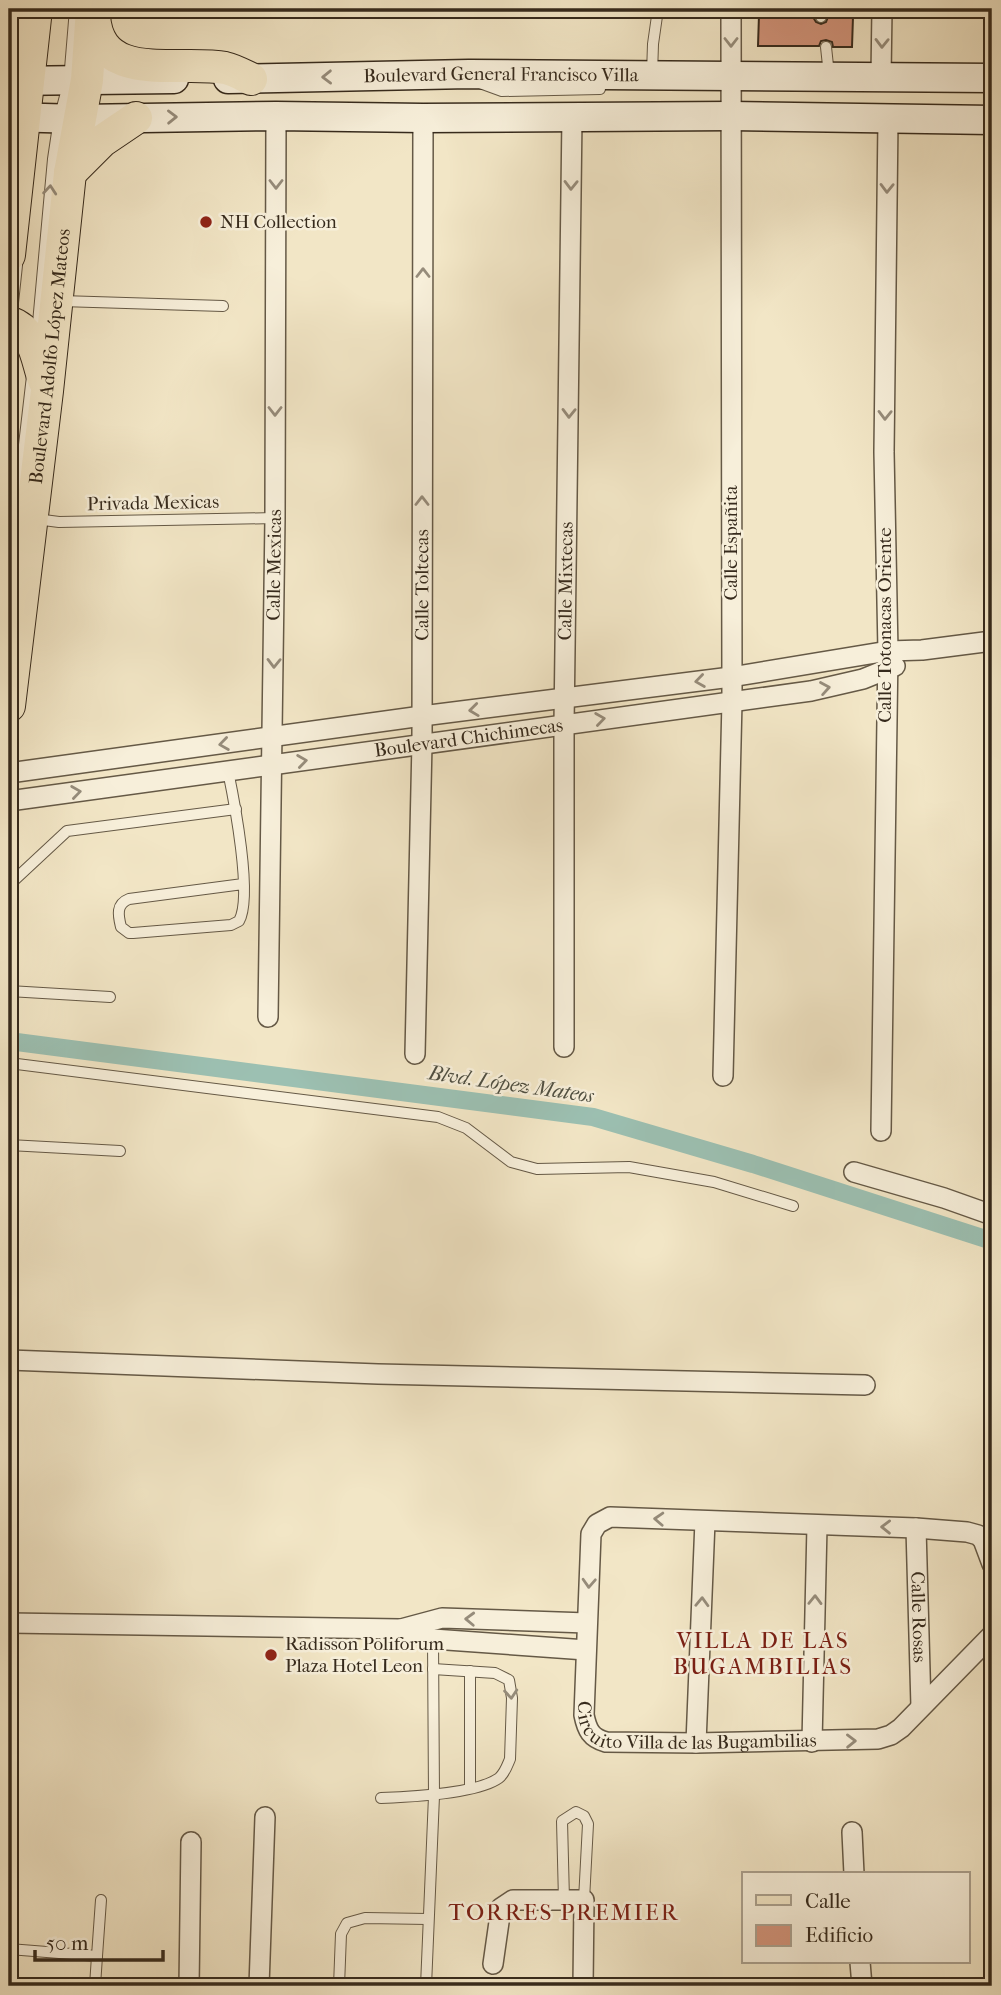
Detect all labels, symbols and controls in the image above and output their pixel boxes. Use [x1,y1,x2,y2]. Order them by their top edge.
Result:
one-way arrow [723,37,739,48]
one-way arrow [874,37,889,48]
street label: Boulevard General Francisco Villa [363,63,639,87]
one-way arrow [322,69,332,85]
one-way arrow [167,109,178,125]
one-way arrow [268,179,284,190]
one-way arrow [563,180,579,191]
one-way arrow [880,183,895,194]
one-way arrow [43,184,58,195]
place label: NH Collection [220,211,337,233]
marker: NH Collection [198,214,214,230]
street label: Boulevard Adolfo López Mateos [25,228,75,485]
one-way arrow [415,267,431,278]
one-way arrow [267,407,283,417]
one-way arrow [561,408,577,418]
one-way arrow [877,411,893,421]
street label: Calle Españita [720,485,742,601]
street label: Privada Mexicas [87,491,219,515]
one-way arrow [414,495,430,505]
street label: Calle Mexicas [263,509,286,621]
street label: Calle Mixtecas [554,521,578,641]
street label: Calle Totonacas Oriente [874,527,896,723]
street label: Calle Toltecas [411,529,433,641]
one-way arrow [266,659,282,669]
one-way arrow [694,673,705,688]
one-way arrow [819,681,831,696]
one-way arrow [468,702,480,717]
one-way arrow [594,711,606,726]
street label: Boulevard Chichimecas [373,714,564,762]
one-way arrow [218,736,230,751]
one-way arrow [296,754,308,769]
one-way arrow [71,784,82,799]
water label: Blvd. López Mateos [426,1060,596,1108]
one-way arrow [653,1511,664,1526]
one-way arrow [881,1519,891,1535]
street label: Calle Rosas [906,1571,931,1663]
one-way arrow [582,1578,597,1589]
one-way arrow [808,1594,823,1605]
one-way arrow [695,1596,710,1607]
one-way arrow [464,1611,475,1626]
district label: VILLA DE LAS BUGAMBILIAS [673,1627,853,1680]
place label: Radisson Poliforum Plaza Hotel Leon [285,1633,444,1677]
marker: Radisson Poliforum Plaza Hotel Leon [263,1647,279,1663]
one-way arrow [503,1689,518,1700]
street label: Circuito Villa de las Bugambilias [573,1701,817,1754]
one-way arrow [847,1733,857,1749]
legend [742,1872,970,1964]
text: Calle [805,1889,851,1913]
district label: TORRES PREMIER [449,1899,680,1926]
scale bar [35,1918,163,1962]
text: Edificio [805,1923,873,1947]
text: 50 m [46,1931,89,1955]

